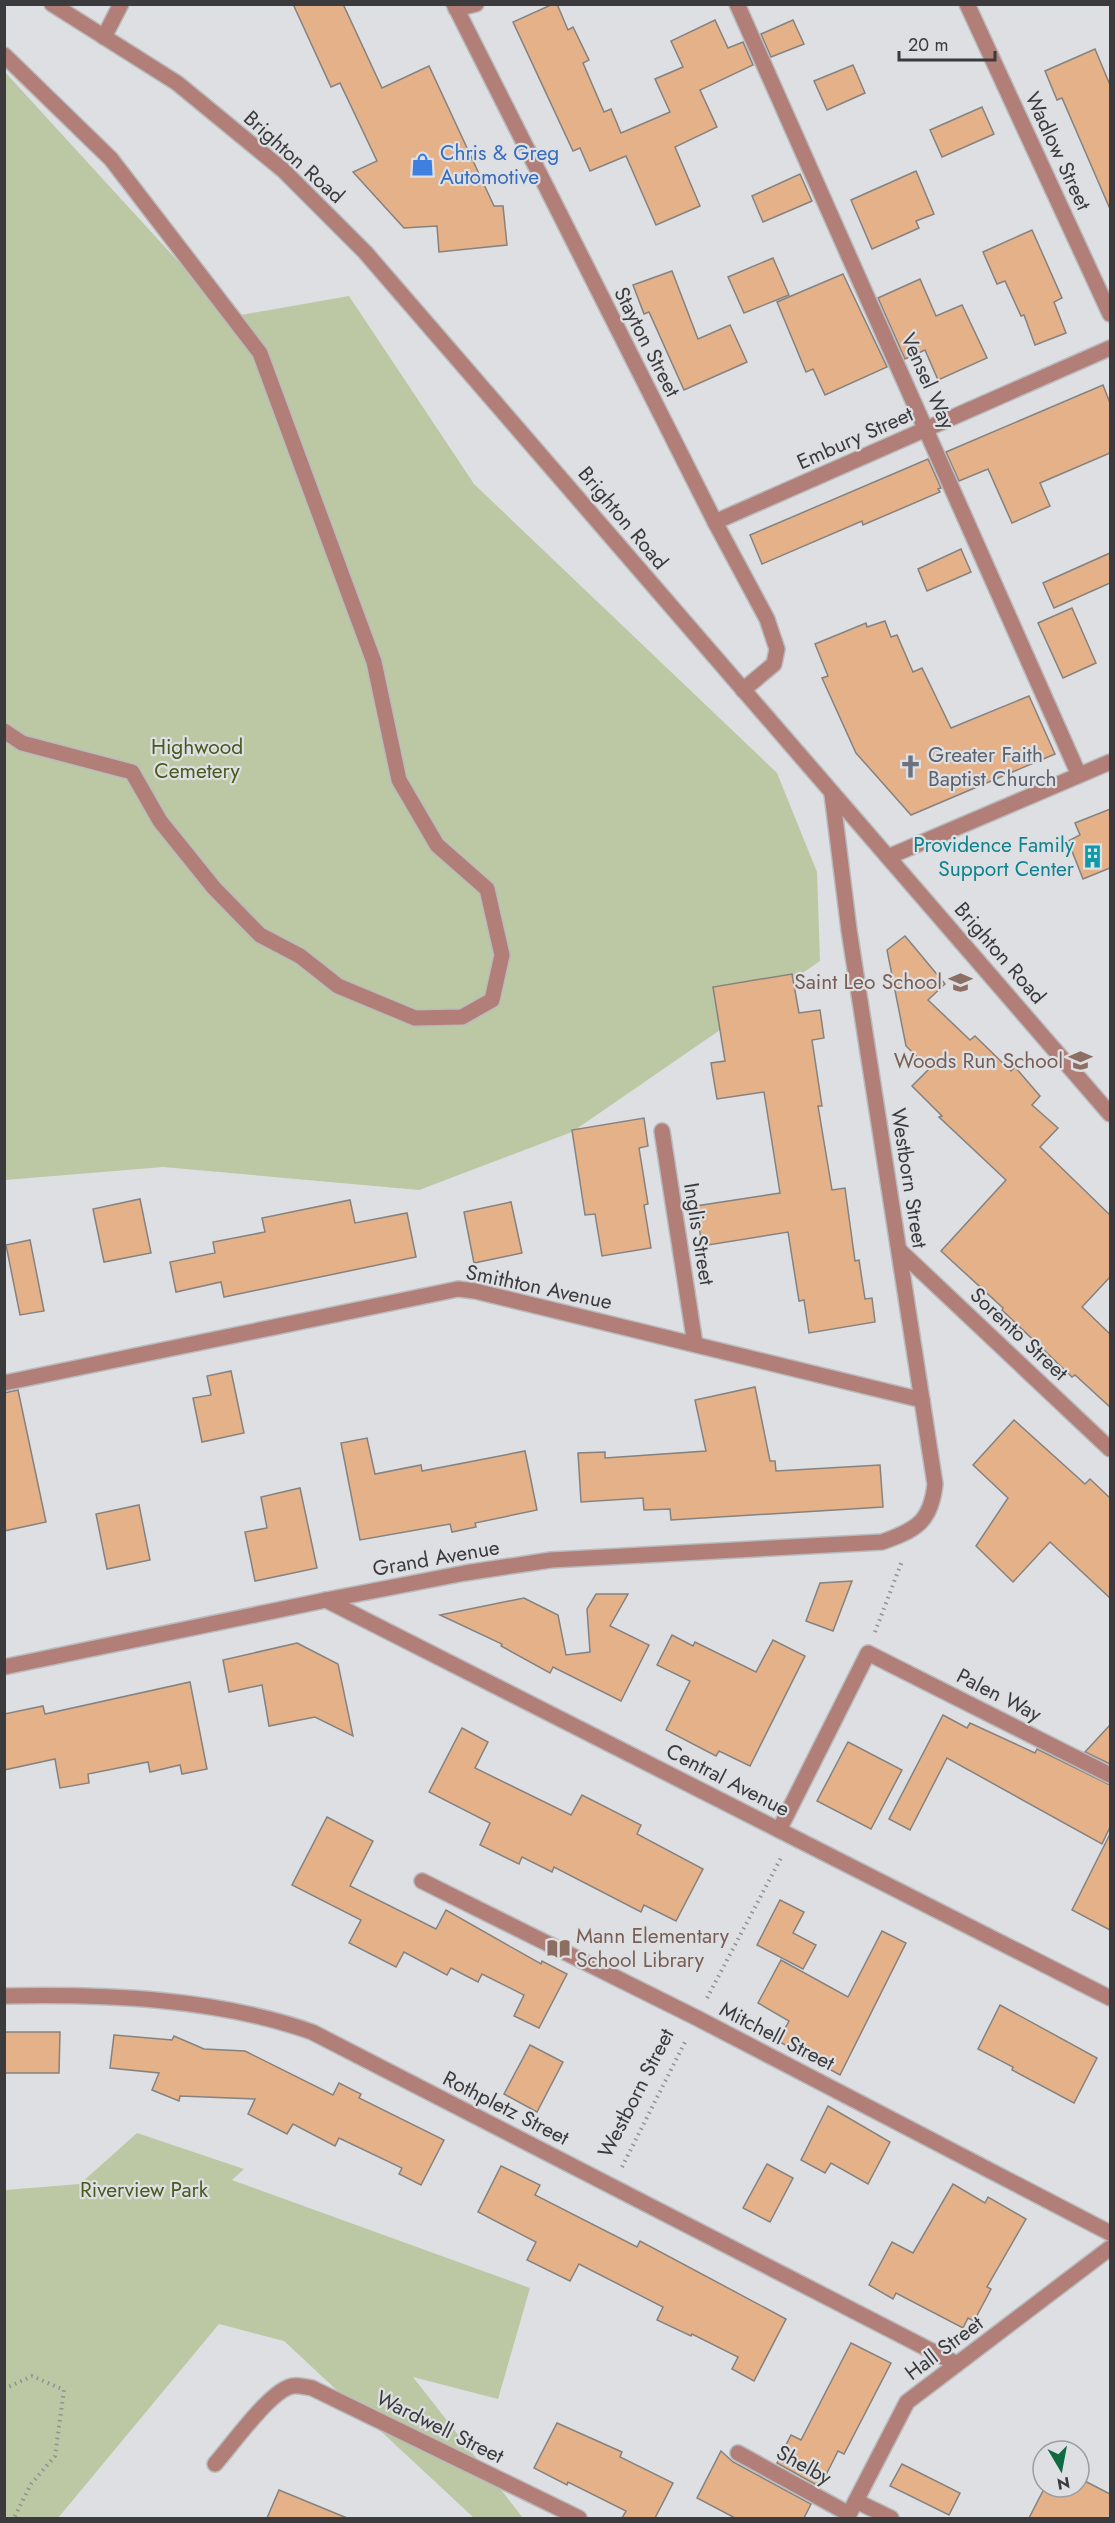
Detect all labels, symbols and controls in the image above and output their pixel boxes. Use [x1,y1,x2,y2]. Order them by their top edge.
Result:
scale bar [899,24,995,62]
text: 20 m [908,32,948,58]
street label: Wadlow Street [1017,87,1099,215]
street label: Brighton Road [237,104,351,210]
place label: Chris & Greg Automotive [440,138,559,192]
shop icon: Chris & Greg Automotive [409,152,435,178]
street label: Stayton Street [606,282,688,402]
street label: Vensel Way [893,328,963,435]
street label: Embury Street [792,399,918,477]
street label: Brighton Road [571,460,675,576]
park label: Highwood Cemetery [151,732,243,786]
place label: Greater Faith Baptist Church [928,740,1056,794]
church icon: Greater Faith Baptist Church [897,754,923,780]
place label: Providence Family Support Center [913,830,1075,884]
building icon: Providence Family Support Center [1079,844,1105,870]
street label: Brighton Road [947,895,1053,1011]
place label: Saint Leo School [794,967,942,997]
school or university icon: Saint Leo School [947,969,973,995]
place label: Woods Run School [894,1046,1063,1076]
school or university icon: Woods Run School [1068,1048,1094,1074]
street label: Westborn Street [883,1106,935,1250]
street label: Inglis Street [676,1181,722,1287]
street label: Smithton Avenue [463,1257,615,1317]
street label: Sorento Street [963,1281,1075,1387]
street label: Grand Avenue [370,1532,502,1584]
street label: Palen Way [951,1661,1047,1730]
street label: Central Avenue [661,1736,795,1824]
place label: Mann Elementary School Library [576,1921,730,1975]
library icon: Mann Elementary School Library [545,1935,571,1961]
street label: Mitchell Street [714,1994,840,2078]
street label: Westborn Street [591,2023,681,2163]
street label: Rothpletz Street [438,2063,574,2153]
park label: Riverview Park [80,2175,209,2205]
street label: Hall Street [899,2309,989,2387]
street label: Wardwell Street [371,2383,509,2471]
street label: Shelby [771,2438,838,2493]
north arrow [1031,2439,1091,2499]
text: N [1055,2471,1072,2496]

